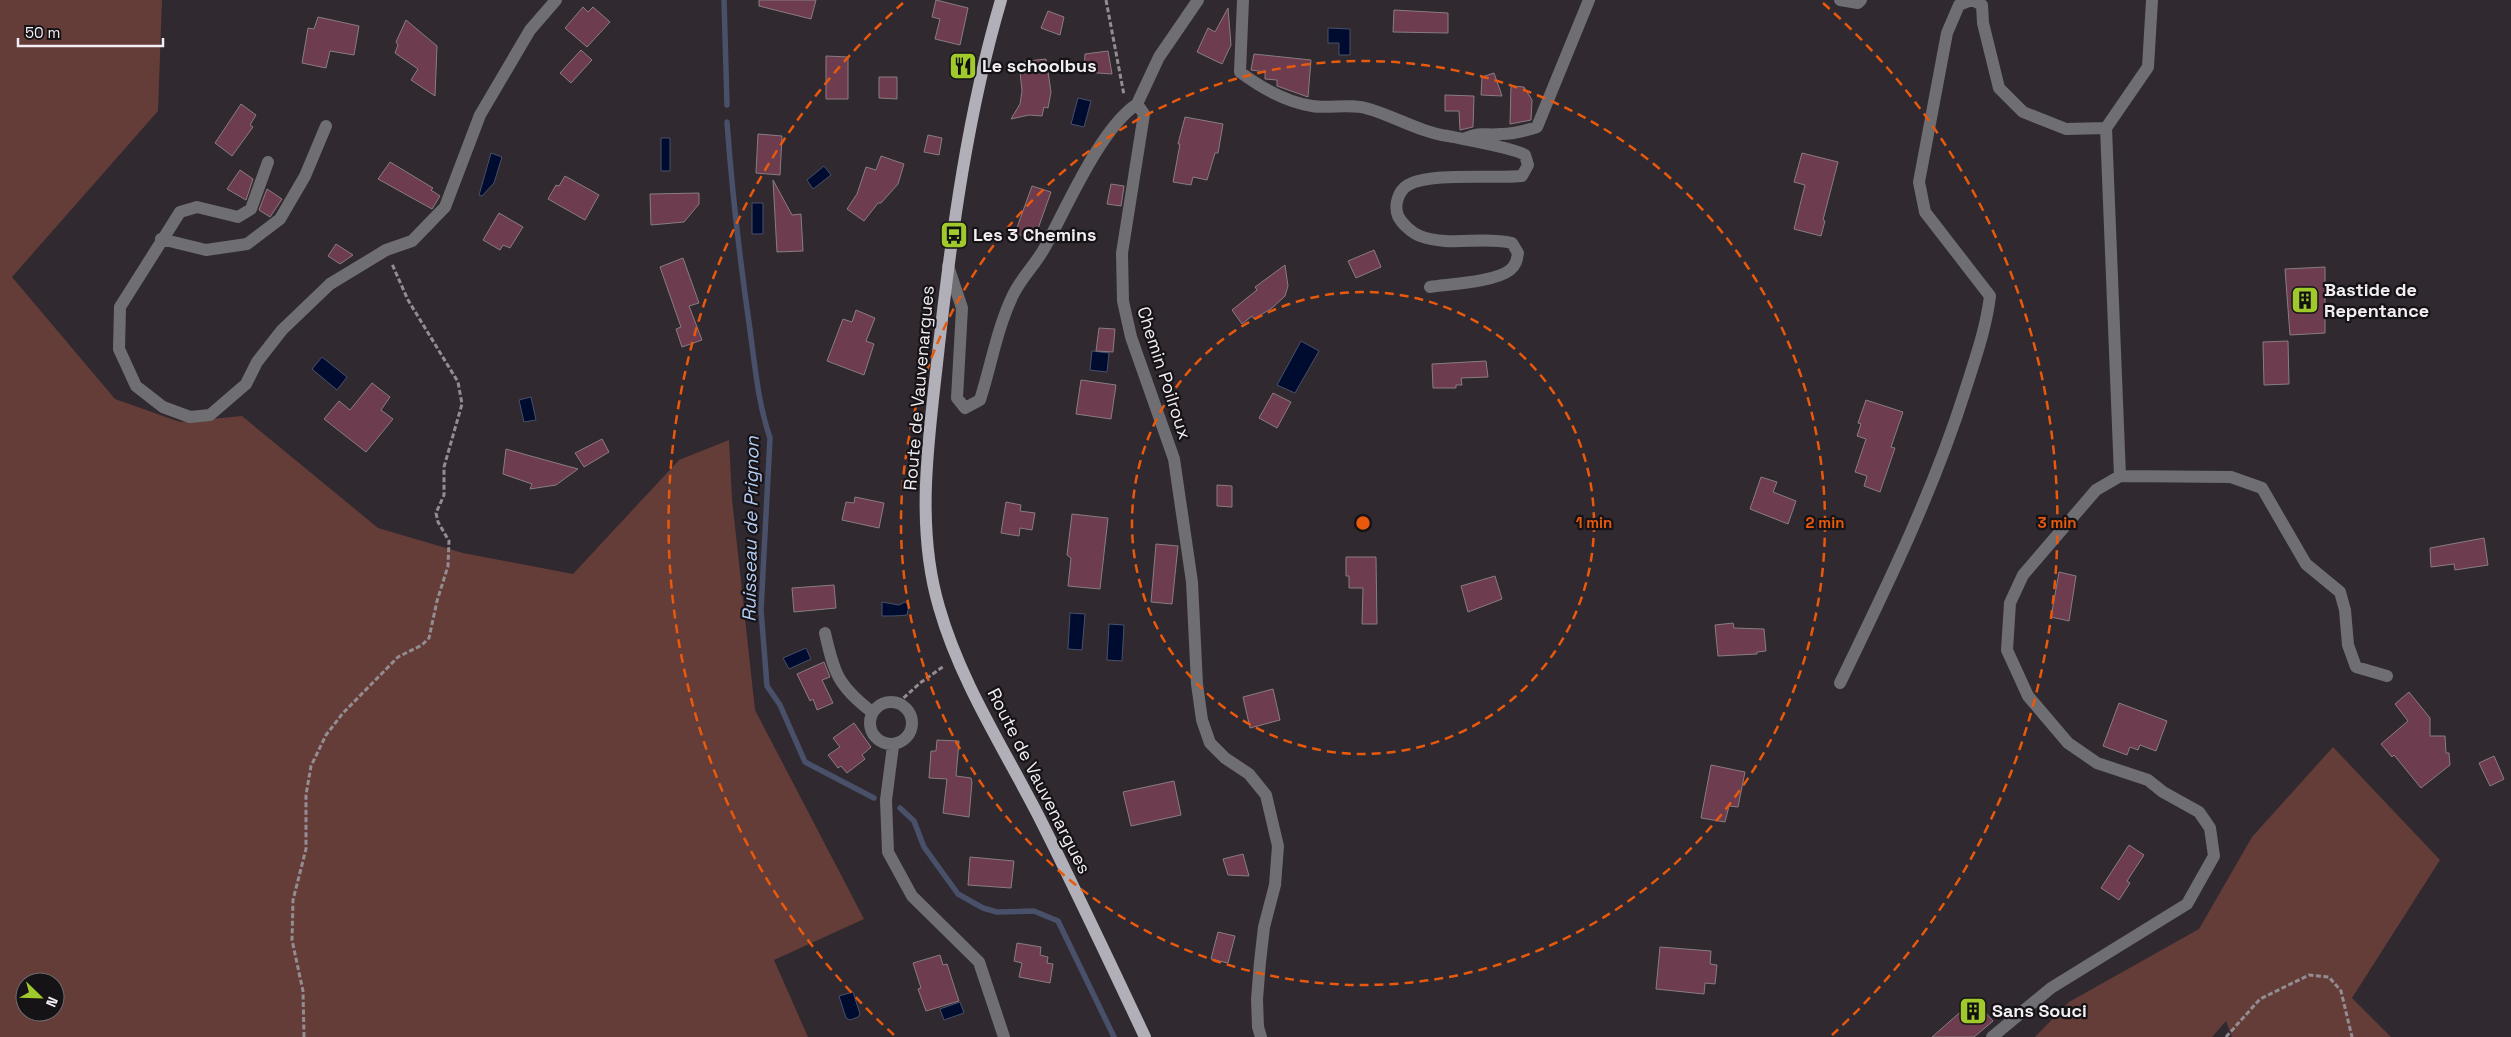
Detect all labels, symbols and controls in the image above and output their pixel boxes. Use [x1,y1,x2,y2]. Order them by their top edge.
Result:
scale bar [18,15,162,47]
text: 50 m [25,23,60,42]
restaurant icon: Le schoolbus [948,51,978,81]
place label: Le schoolbus [982,54,1097,77]
bus stop icon: Les 3 Chemins [939,220,969,250]
place label: Les 3 Chemins [973,223,1096,246]
place label: Bastide de Repentance [2324,278,2429,322]
street label: Route de Vauvenargues [898,285,939,491]
building icon: Bastide de Repentance [2290,285,2320,315]
street label: Chemin Poilroux [1132,303,1197,442]
water label: Ruisseau de Prignon [736,436,765,622]
text: 1 min [1576,513,1612,532]
text: 2 min [1806,513,1844,532]
text: 3 min [2038,513,2076,532]
centre of rings [1354,514,1372,532]
street label: Route de Vauvenargues [983,684,1096,878]
north arrow [15,972,65,1022]
text: N [42,994,62,1010]
building icon: Sans Souci [1958,996,1988,1026]
place label: Sans Souci [1992,999,2087,1022]

